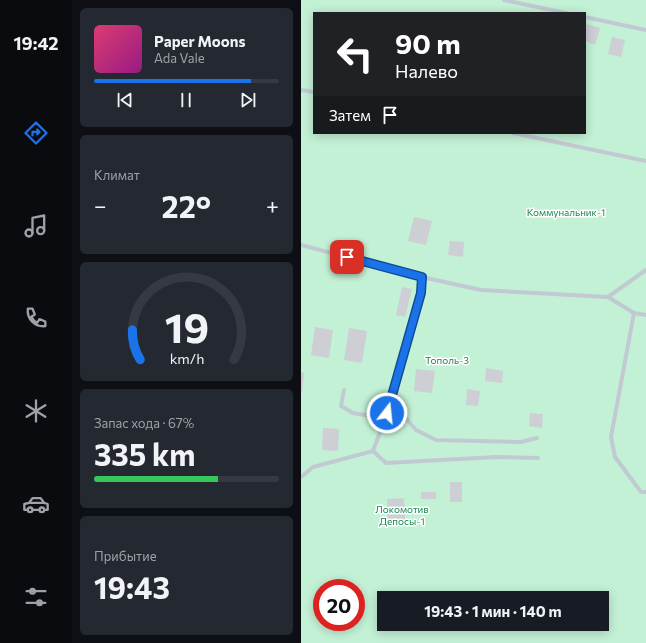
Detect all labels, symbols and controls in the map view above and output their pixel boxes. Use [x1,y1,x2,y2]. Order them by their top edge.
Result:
text: 90 m [395,26,461,60]
icon: left [329,28,381,80]
text: 19:42 [13,32,59,54]
text: Paper Moons [154,32,245,50]
text: Ada Vale [154,50,205,66]
text: Налево [395,60,458,82]
icon: previous [114,89,136,111]
icon: pause [175,89,197,111]
icon: next [237,89,259,111]
icon: arrive [379,104,401,126]
text: Затем [329,106,371,124]
icon: directions [22,119,50,147]
text: Климат [94,167,140,183]
text: 22° [162,187,211,224]
text: − [94,192,107,219]
text: + [266,192,279,219]
park label: Коммунальник-1 [527,206,605,218]
icon: music [22,212,50,240]
pin [330,240,364,274]
icon: arrive [336,246,358,268]
text: 19 [164,300,209,351]
icon: phone [22,304,50,332]
text: km/h [169,348,204,366]
park label: Тополь-3 [425,354,469,366]
position arrow [366,392,408,434]
icon: climate [22,397,50,425]
text: Запас хода · 67% [94,415,194,431]
text: 335 km [94,435,195,472]
icon: car [22,490,50,518]
park label: Локомотив Депосы-1 [375,503,429,527]
text: Прибытие [94,548,157,564]
text: 19:43 [94,568,170,605]
speed limit sign: 20 [313,579,365,631]
icon: filters [22,583,50,611]
text: 19:43 · 1 мин · 140 m [424,602,562,620]

